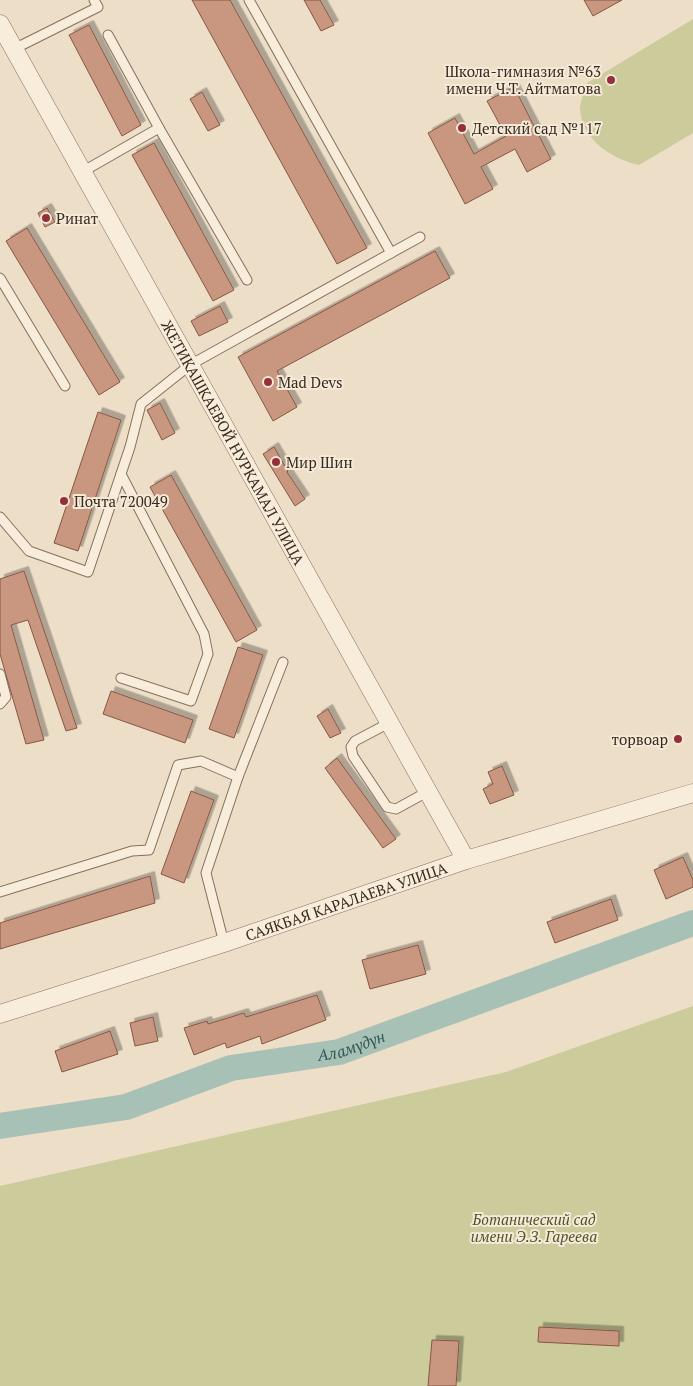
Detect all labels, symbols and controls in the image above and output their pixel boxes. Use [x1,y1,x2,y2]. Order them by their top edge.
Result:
place label: Школа-гимназия №63 имени Ч.Т. Айтматова [445,61,601,98]
marker: Школа-гимназия №63 имени Ч.Т. Айтматова [605,74,617,86]
place label: Детский сад №117 [472,118,602,138]
marker: Детский сад №117 [456,122,468,134]
place label: Ринат [56,208,99,228]
marker: Ринат [40,212,52,224]
street label: ЖЕТИКАШКАЕВОЙ НУРКАМАЛ УЛИЦА [157,316,310,569]
place label: Mad Devs [278,372,343,392]
marker: Mad Devs [262,376,274,388]
place label: Мир Шин [286,452,353,472]
marker: Мир Шин [270,456,282,468]
place label: Почта 720049 [74,491,168,511]
marker: Почта 720049 [58,495,70,507]
place label: торвоар [612,729,668,749]
marker: торвоар [672,733,684,745]
street label: САЯКБАЯ КАРАЛАЕВА УЛИЦА [243,857,450,945]
water label: Аламүдүн [315,1025,388,1066]
park label: Ботанический сад имени Э.З. Гареева [471,1209,597,1246]

